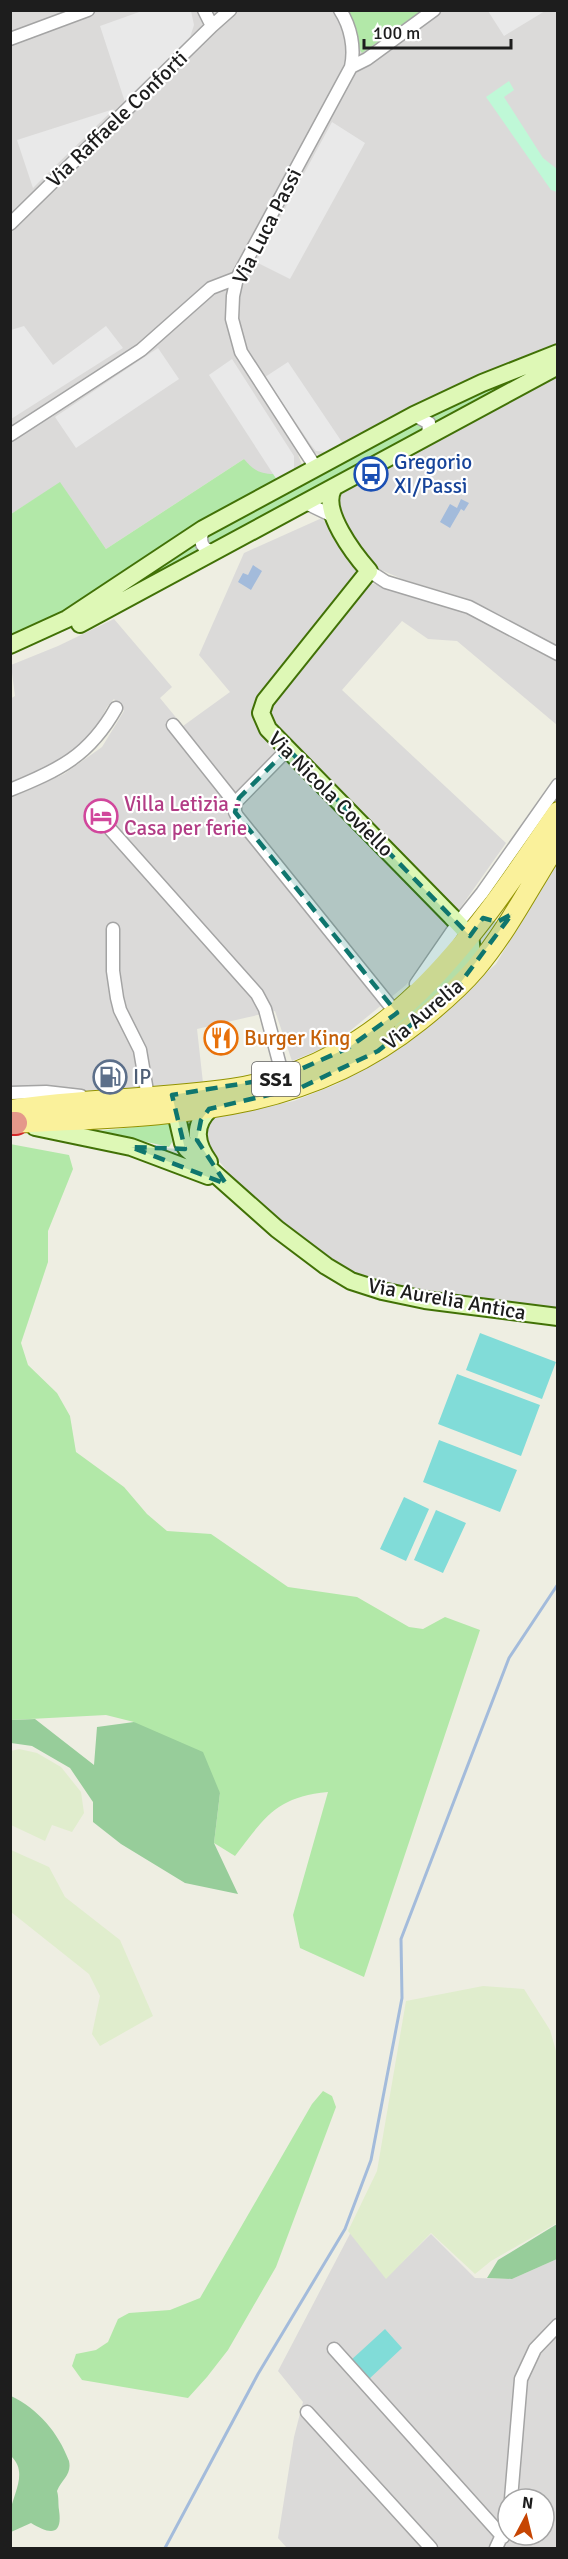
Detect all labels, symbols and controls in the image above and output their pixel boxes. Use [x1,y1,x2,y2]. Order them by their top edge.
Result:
scale bar [364,12,511,50]
text: 100 m [373,22,420,44]
street label: Via Raffaele Conforti [41,45,193,193]
street label: Via Luca Passi [227,164,307,288]
place label: Gregorio XI/Passi [394,449,472,499]
bus stop icon: Gregorio XI/Passi [353,456,389,492]
street label: Via Nicola Coviello [263,726,399,862]
place label: Villa Letizia - Casa per ferie [124,791,247,841]
hotel icon: Villa Letizia - Casa per ferie [83,798,119,834]
street label: Via Aurelia [377,973,469,1055]
restaurant icon: Burger King [203,1020,239,1056]
place label: Burger King [244,1025,350,1051]
fuel station icon: IP [92,1059,128,1095]
road number: SS1 [252,1062,300,1096]
place label: IP [133,1064,151,1090]
street label: Via Aurelia Antica [366,1272,528,1326]
north arrow [496,2487,556,2547]
text: N [521,2493,534,2514]

